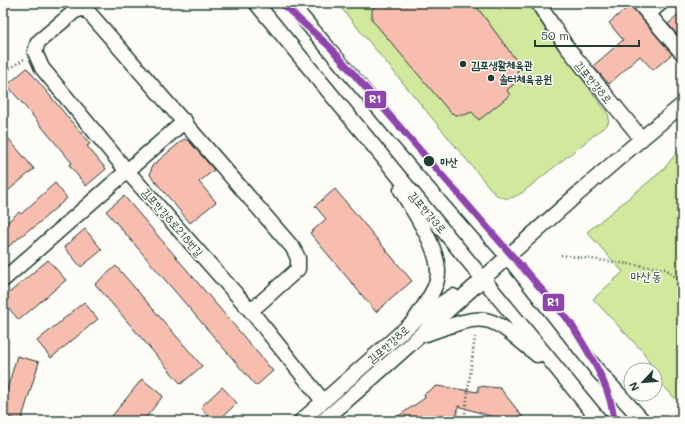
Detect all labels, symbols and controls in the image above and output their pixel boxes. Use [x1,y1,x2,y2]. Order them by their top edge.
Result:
scale bar [535,22,639,48]
text: 50 m [541,27,569,43]
place label: 김포생활체육관 [471,57,533,72]
street label: 김포한강8로 [572,57,616,107]
marker: 김포생활체육관 [458,59,468,69]
place label: 솔터체육공원 [499,71,552,86]
marker: 솔터체육공원 [486,73,496,83]
line badge: R1 [364,90,387,109]
text: R1 [369,91,381,106]
marker: 마산 [422,154,436,168]
place label: 마산 [440,154,458,169]
street label: 김포한강8로218번길 [139,185,207,260]
street label: 김포한강3로 [406,188,450,236]
district label: 마산동 [630,267,662,284]
line badge: R1 [542,293,565,312]
text: R1 [547,294,559,309]
street label: 김포한강8로 [364,322,412,366]
north arrow [623,362,663,402]
text: N [625,380,642,394]

